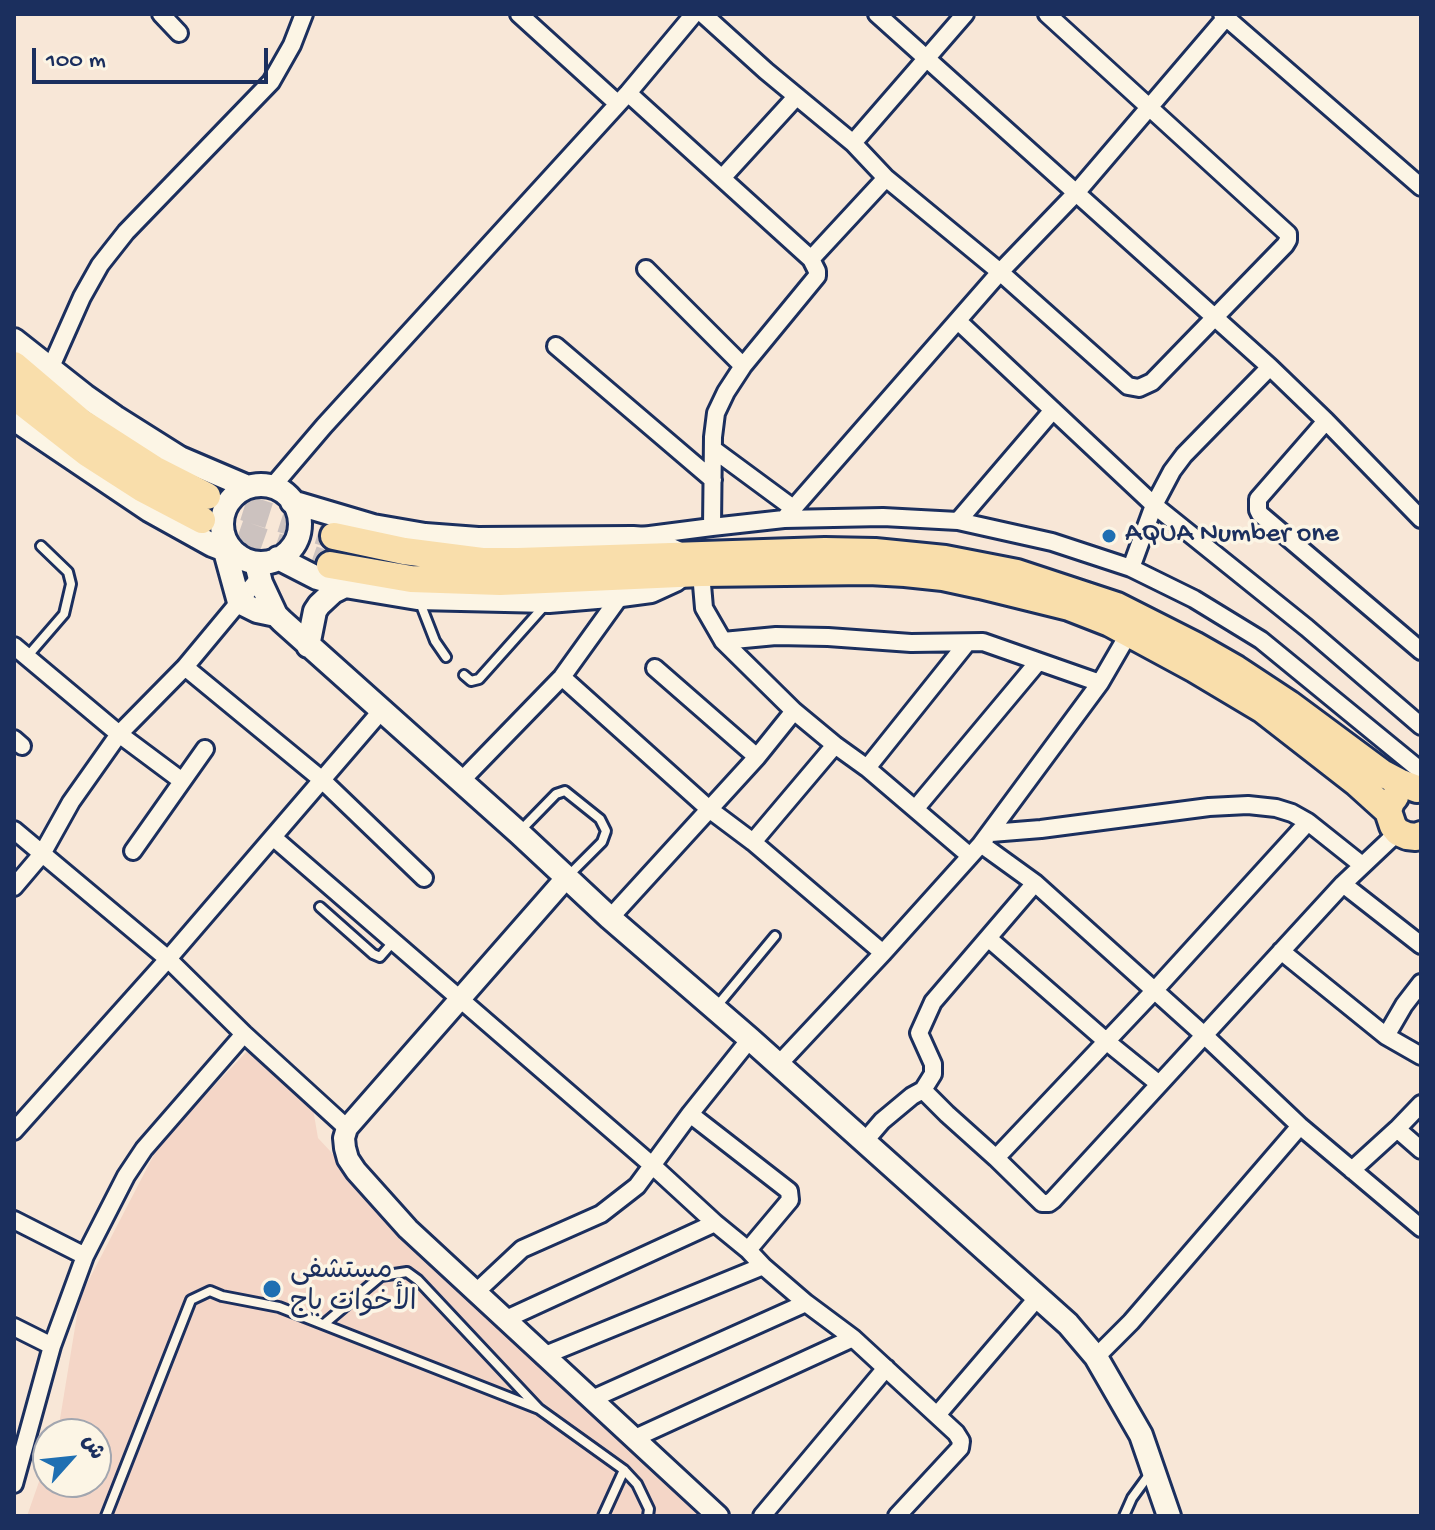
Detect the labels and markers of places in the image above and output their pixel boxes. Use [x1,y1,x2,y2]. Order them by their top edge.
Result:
place label: AQUA Number one [1125,519,1339,553]
marker: AQUA Number one [1100,527,1118,545]
place label: مستشفى الأخوات باج [290,1256,417,1322]
marker: مستشفى الأخوات باج [261,1278,283,1300]

